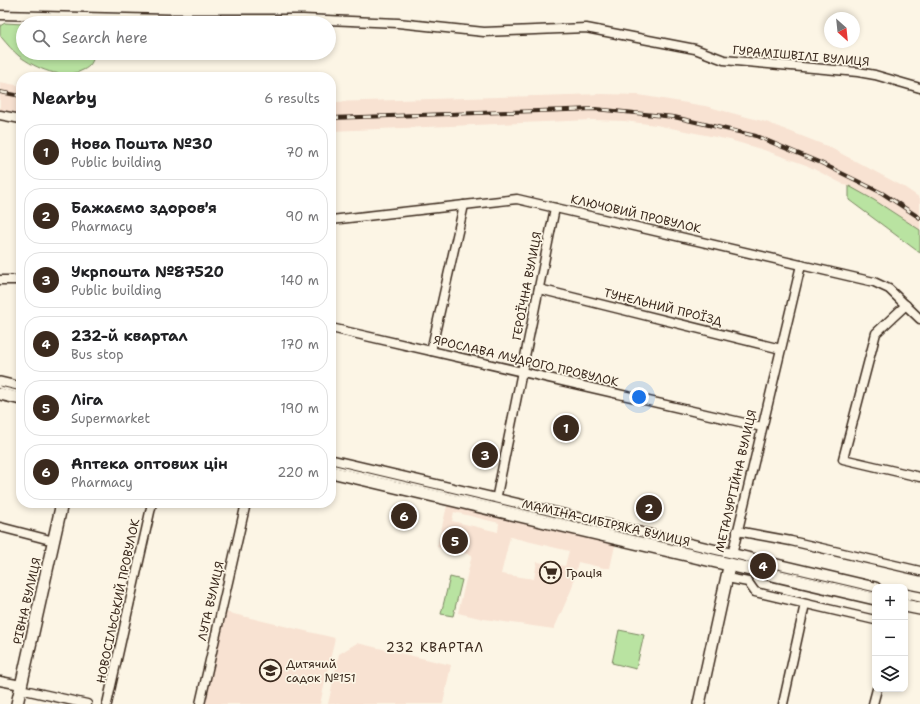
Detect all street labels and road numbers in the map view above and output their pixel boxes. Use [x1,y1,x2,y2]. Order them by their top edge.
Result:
street label: ГУРАМІШВІЛІ ВУЛИЦЯ [732,42,870,70]
street label: КЛЮЧОВИЙ ПРОВУЛОК [569,191,703,237]
street label: ГЕРОЇЧНА ВУЛИЦЯ [509,230,545,342]
street label: ТУНЕЛЬНИЙ ПРОЇЗД [602,285,724,329]
street label: ЯРОСЛАВА МУДРОГО ПРОВУЛОК [432,332,620,390]
street label: МЕТАЛУРГІЙНА ВУЛИЦЯ [712,408,760,554]
street label: МАМІНА-СИБІРЯКА ВУЛИЦЯ [520,496,692,550]
street label: НОВОСІЛЬСЬКИЙ ПРОВУЛОК [93,517,143,685]
street label: РІВНА ВУЛИЦЯ [9,556,45,646]
street label: ЛУТА ВУЛИЦЯ [194,560,228,642]

